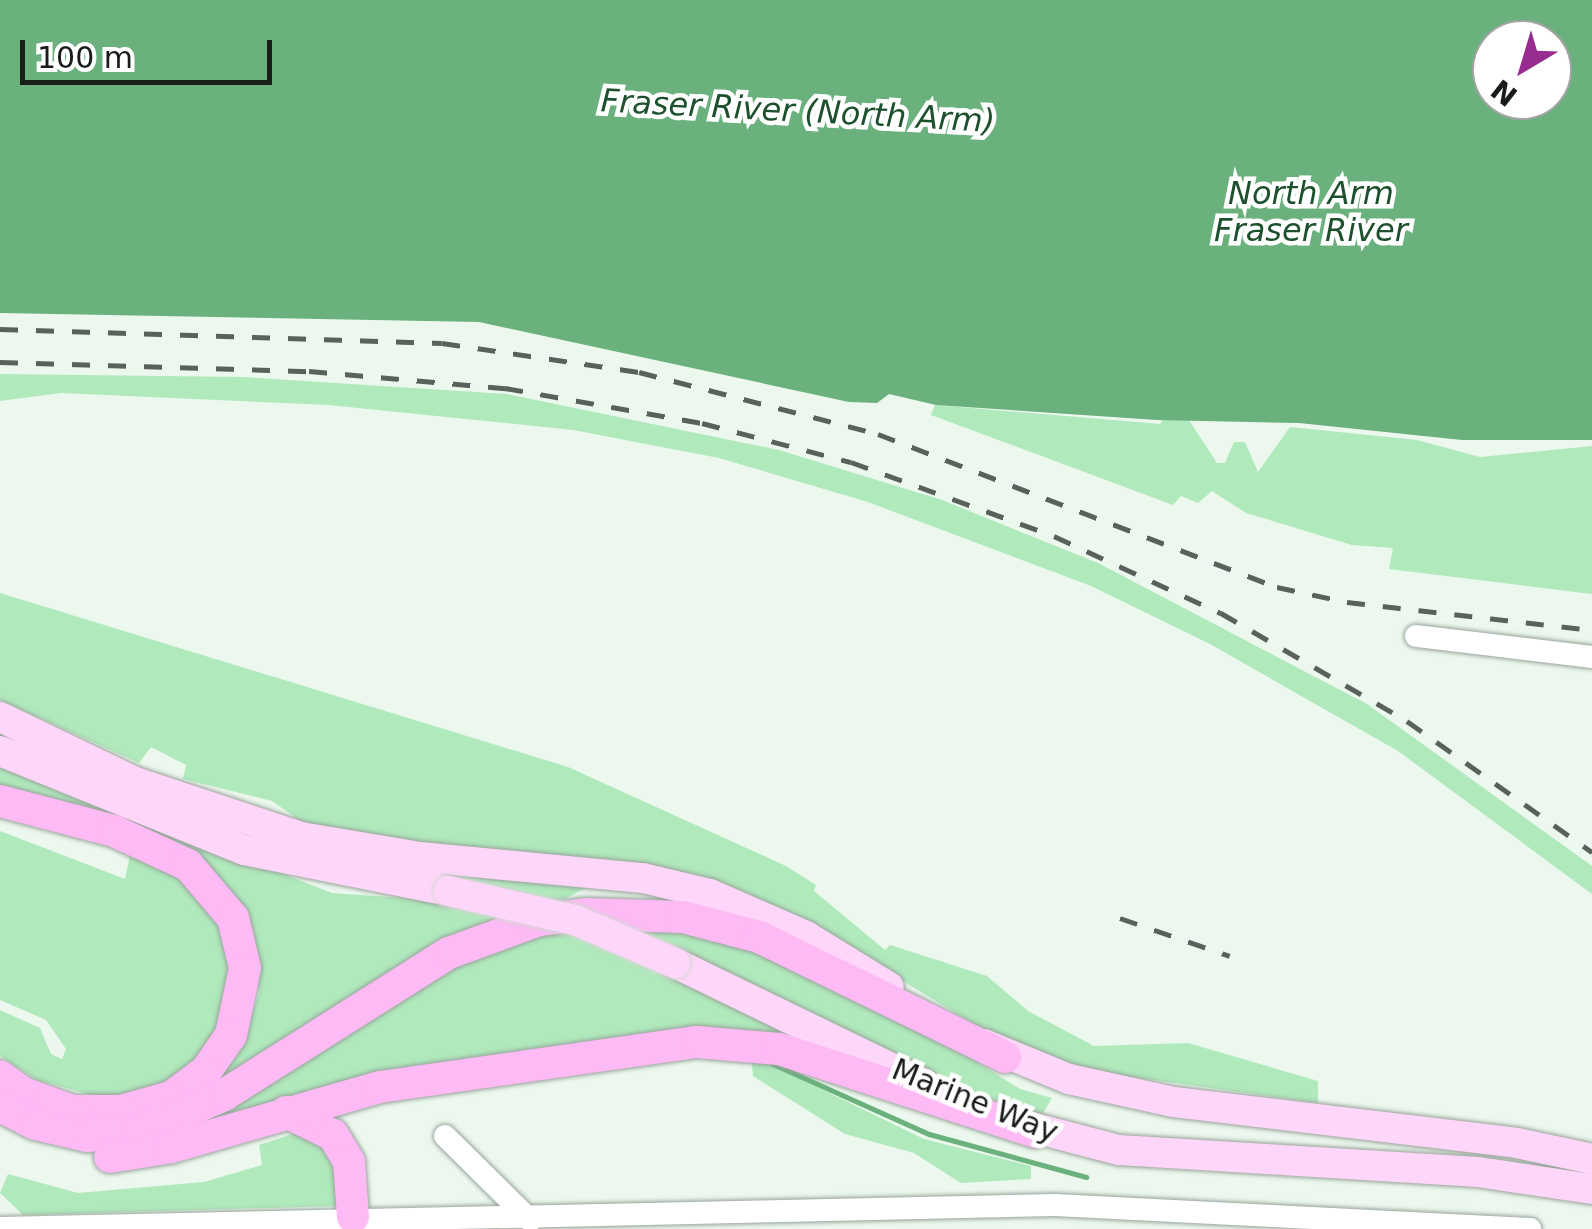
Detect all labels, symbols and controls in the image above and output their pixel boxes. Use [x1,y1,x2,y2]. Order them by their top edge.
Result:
scale bar [25,20,278,82]
north arrow [1472,20,1572,120]
text: 100 m [37,40,133,75]
text: N [1485,72,1524,113]
water label: Fraser River (North Arm) [600,81,996,141]
water label: North Arm Fraser River [1214,175,1408,250]
street label: Marine Way [887,1051,1063,1151]

